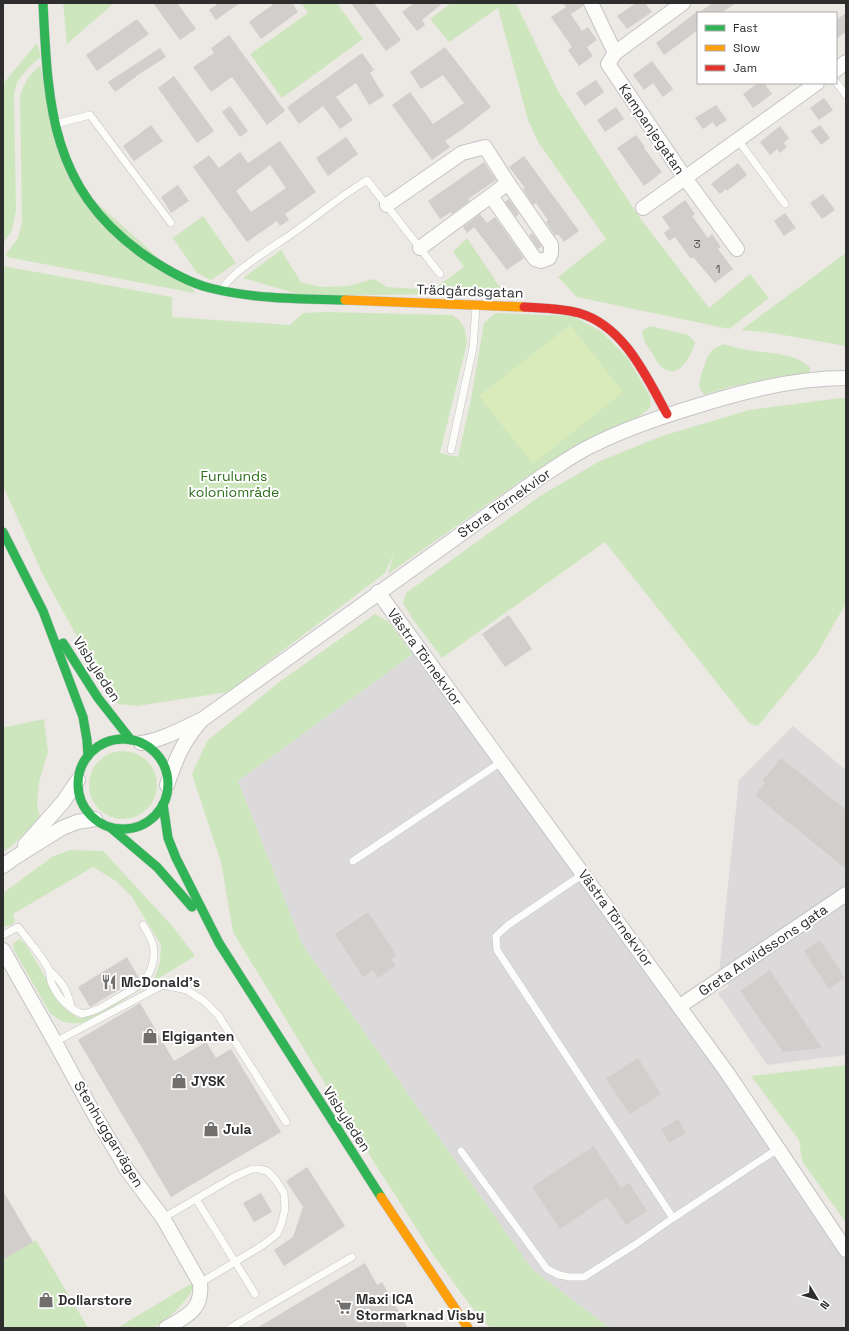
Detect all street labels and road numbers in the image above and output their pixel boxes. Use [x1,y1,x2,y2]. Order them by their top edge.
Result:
street label: Kampanjegatan [615,80,689,178]
street label: Trädgårdsgatan [416,280,524,302]
street label: Stora Törnekvior [454,464,554,542]
street label: Västra Törnekvior [384,605,466,709]
street label: Visbyleden [69,633,125,705]
street label: Västra Törnekvior [575,866,657,970]
street label: Greta Arwidssons gata [695,900,831,1000]
street label: Stenhuggarvägen [70,1077,148,1191]
street label: Visbyleden [319,1083,375,1155]

